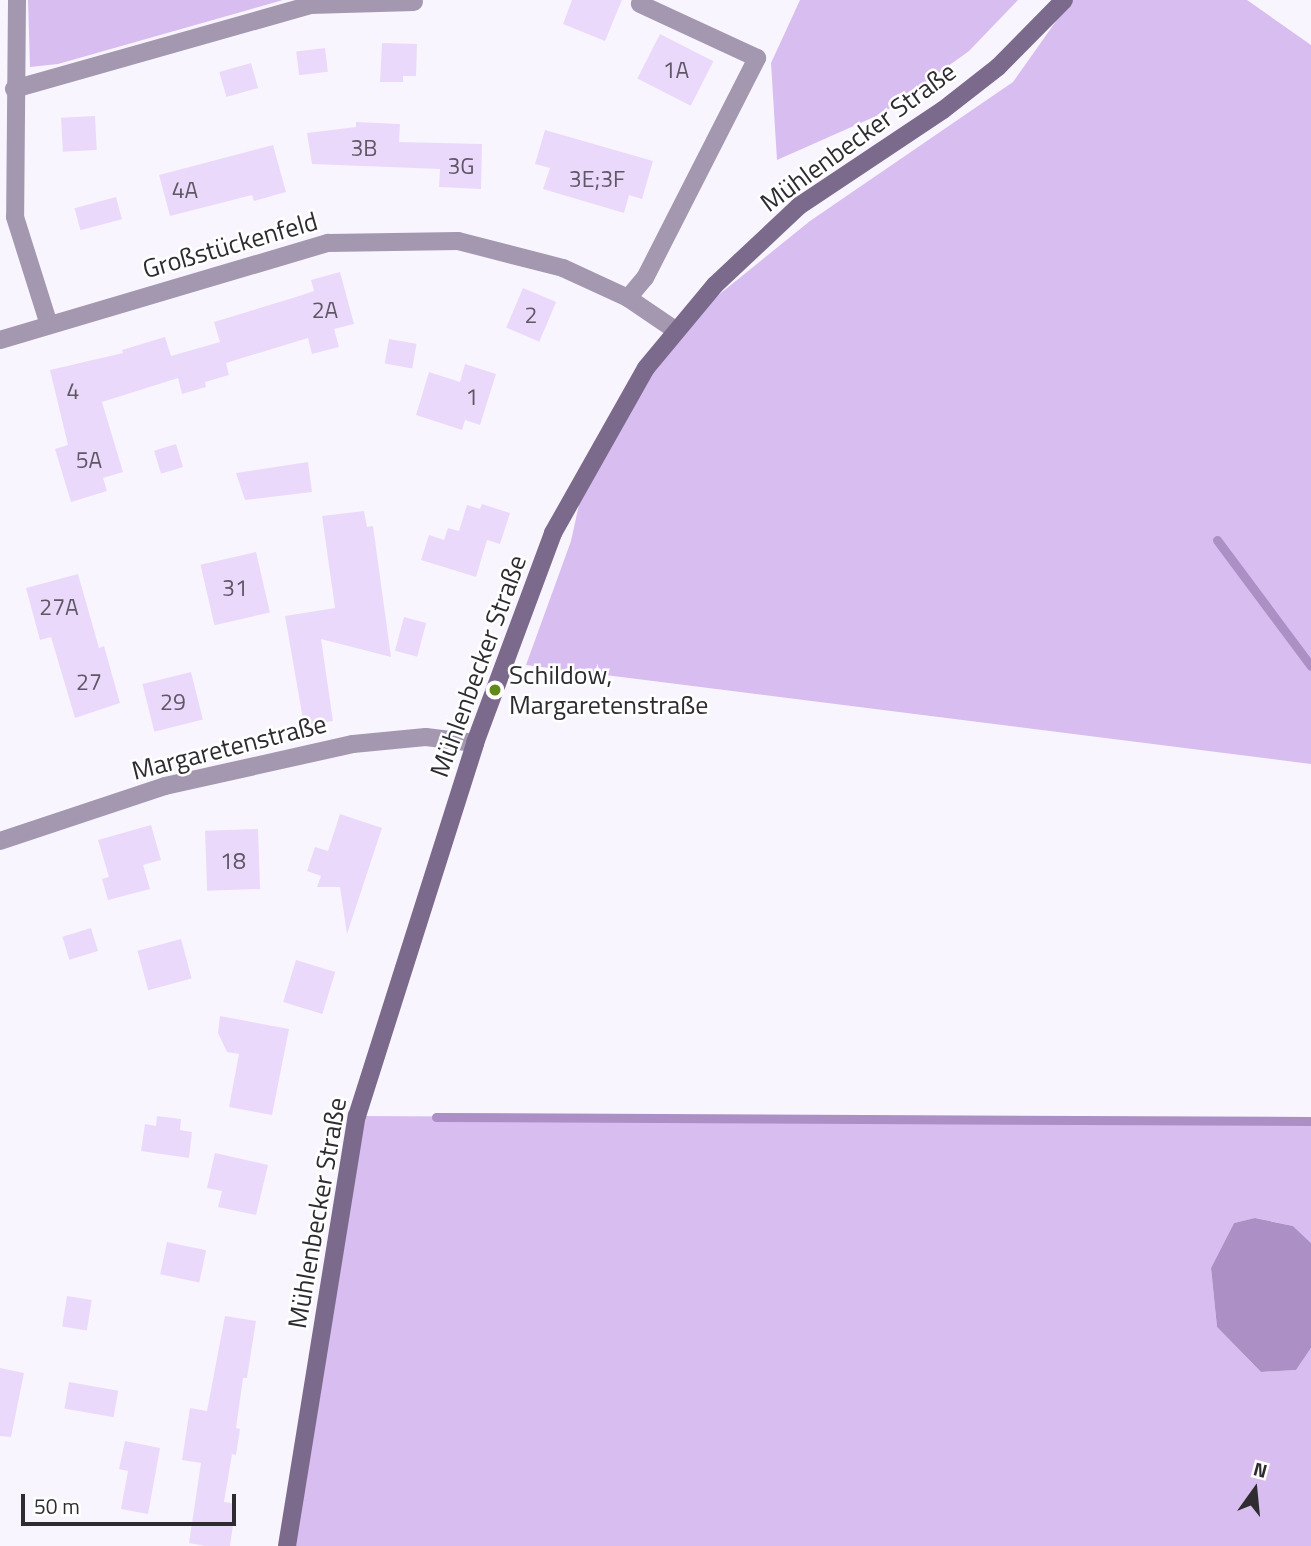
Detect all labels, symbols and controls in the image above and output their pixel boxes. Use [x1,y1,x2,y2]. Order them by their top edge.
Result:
house number: 1A [663,56,689,84]
street label: Mühlenbecker Straße [754,56,962,218]
house number: 3B [350,134,378,162]
house number: 3G [447,152,475,180]
house number: 3E;3F [569,165,625,193]
house number: 4A [172,176,198,204]
street label: Großstückenfeld [139,205,321,285]
house number: 2A [312,296,338,324]
house number: 2 [525,301,537,329]
house number: 4 [67,377,79,405]
house number: 1 [466,383,478,411]
house number: 5A [76,446,102,474]
street label: Mühlenbecker Straße [423,551,533,781]
house number: 31 [222,574,248,602]
house number: 27A [39,593,79,621]
place label: Schildow, Margaretenstraße [509,659,708,720]
house number: 27 [76,668,102,696]
marker: Schildow, Margaretenstraße [487,682,503,698]
house number: 29 [160,688,186,716]
street label: Margaretenstraße [129,708,329,786]
house number: 18 [220,847,246,875]
street label: Mühlenbecker Straße [281,1095,353,1331]
text: N [1250,1454,1271,1485]
north arrow [1220,1455,1290,1525]
scale bar [24,1480,240,1524]
text: 50 m [34,1490,80,1522]

